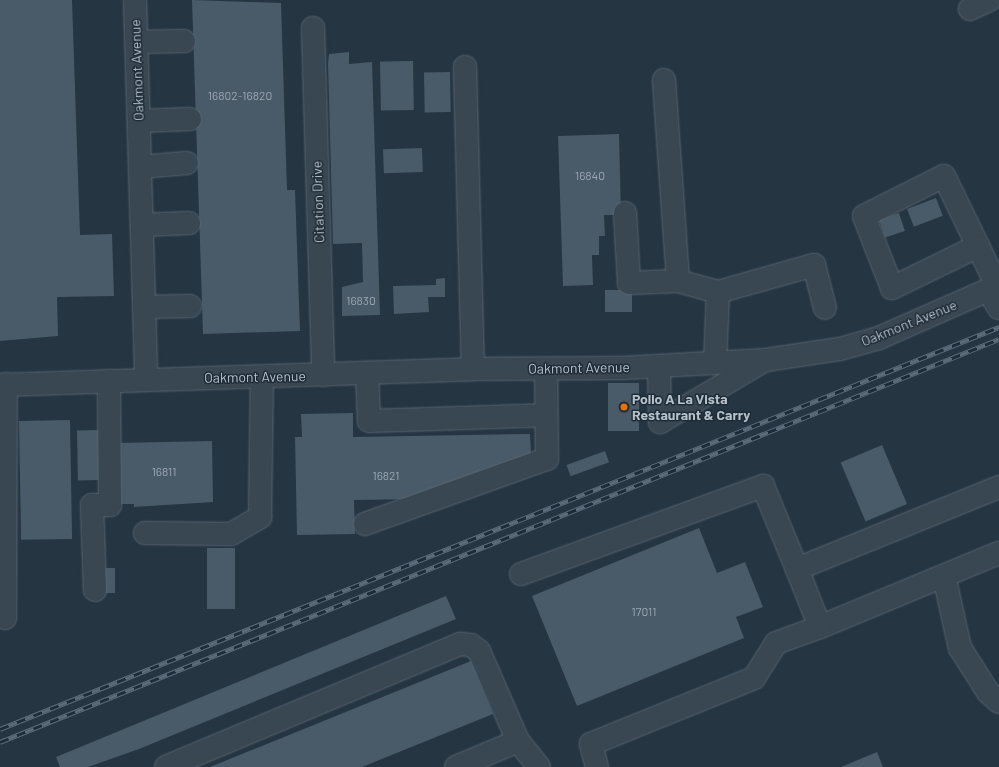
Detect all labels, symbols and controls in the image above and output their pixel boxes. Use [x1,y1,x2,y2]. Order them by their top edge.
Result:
street label: Oakmont Avenue [127,19,147,121]
house number: 16802-16820 [208,89,272,103]
street label: Citation Drive [308,161,328,243]
house number: 16840 [575,169,605,183]
house number: 16830 [346,294,376,308]
street label: Oakmont Avenue [859,296,959,350]
street label: Oakmont Avenue [528,359,630,377]
street label: Oakmont Avenue [204,368,306,386]
place label: Pollo A La Vista Restaurant & Carry [632,391,750,424]
marker: Pollo A La Vista Restaurant & Carry [619,402,629,412]
house number: 16811 [152,465,176,479]
house number: 16821 [372,469,400,483]
house number: 17011 [632,605,656,619]

